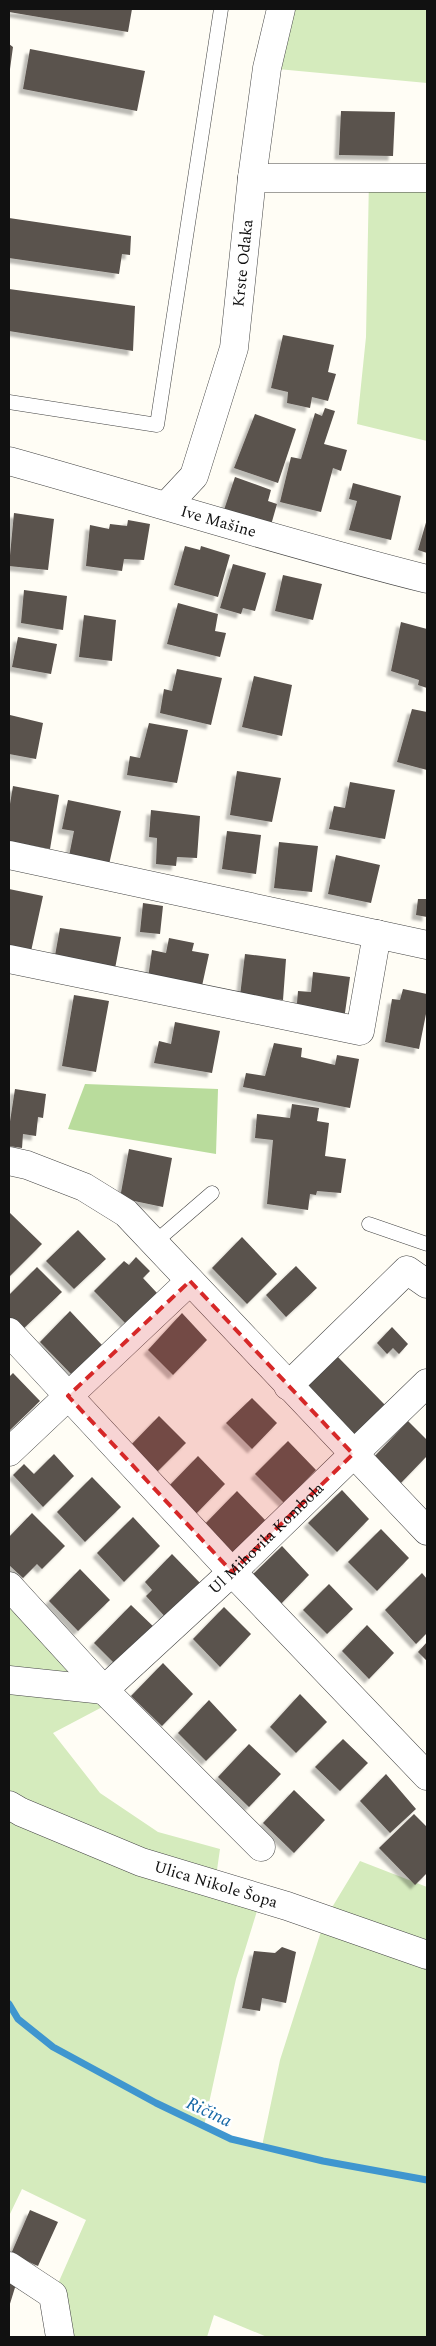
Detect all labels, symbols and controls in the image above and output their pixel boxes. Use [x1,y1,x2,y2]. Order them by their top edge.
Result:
street label: Krste Odaka [226,218,260,308]
street label: Ive Mašine [178,499,259,544]
street label: Ul Mihovila Kombola [203,1477,330,1600]
street label: Ulica Nikole Šopa [151,1855,281,1915]
water label: Ričina [182,2090,236,2134]

